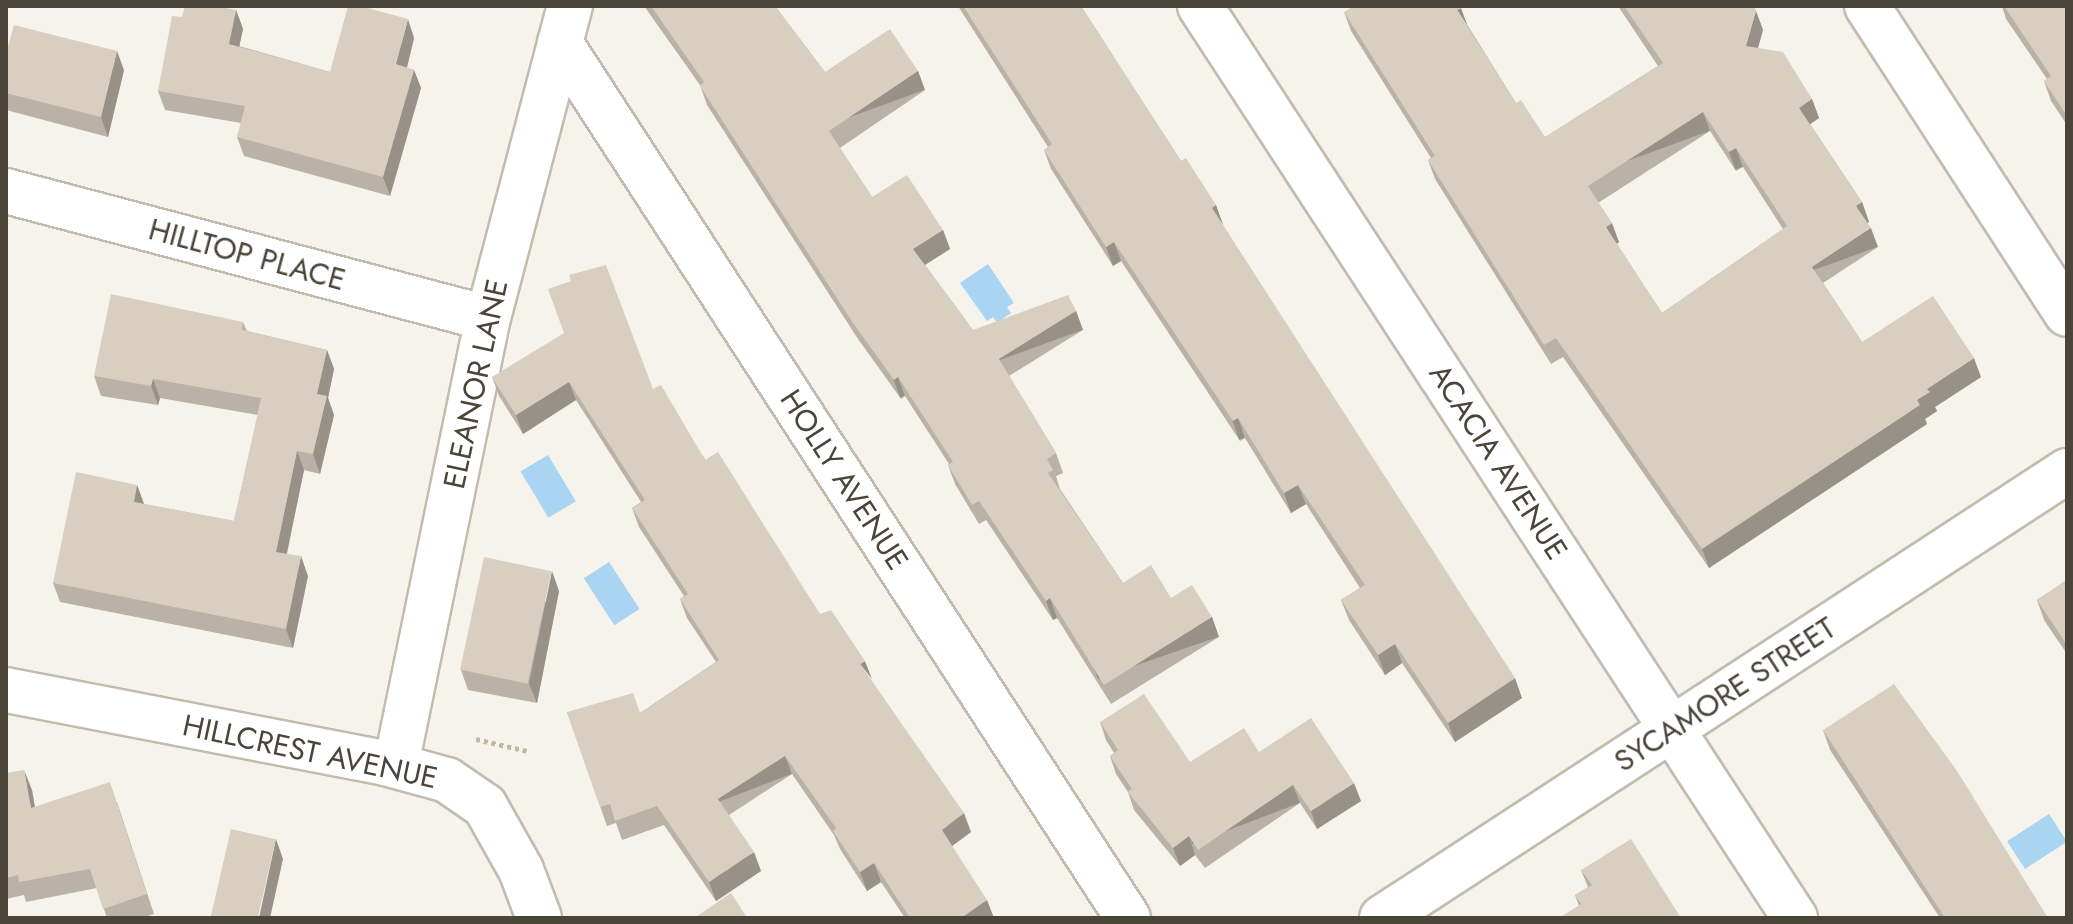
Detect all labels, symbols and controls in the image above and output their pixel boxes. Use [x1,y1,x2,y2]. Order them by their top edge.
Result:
street label: HILLTOP PLACE [145,211,349,299]
street label: ELEANOR LANE [436,276,516,492]
street label: ACACIA AVENUE [1421,357,1575,567]
street label: HOLLY AVENUE [772,383,916,577]
street label: SYCAMORE STREET [1608,610,1842,780]
street label: HILLCREST AVENUE [179,707,441,797]

